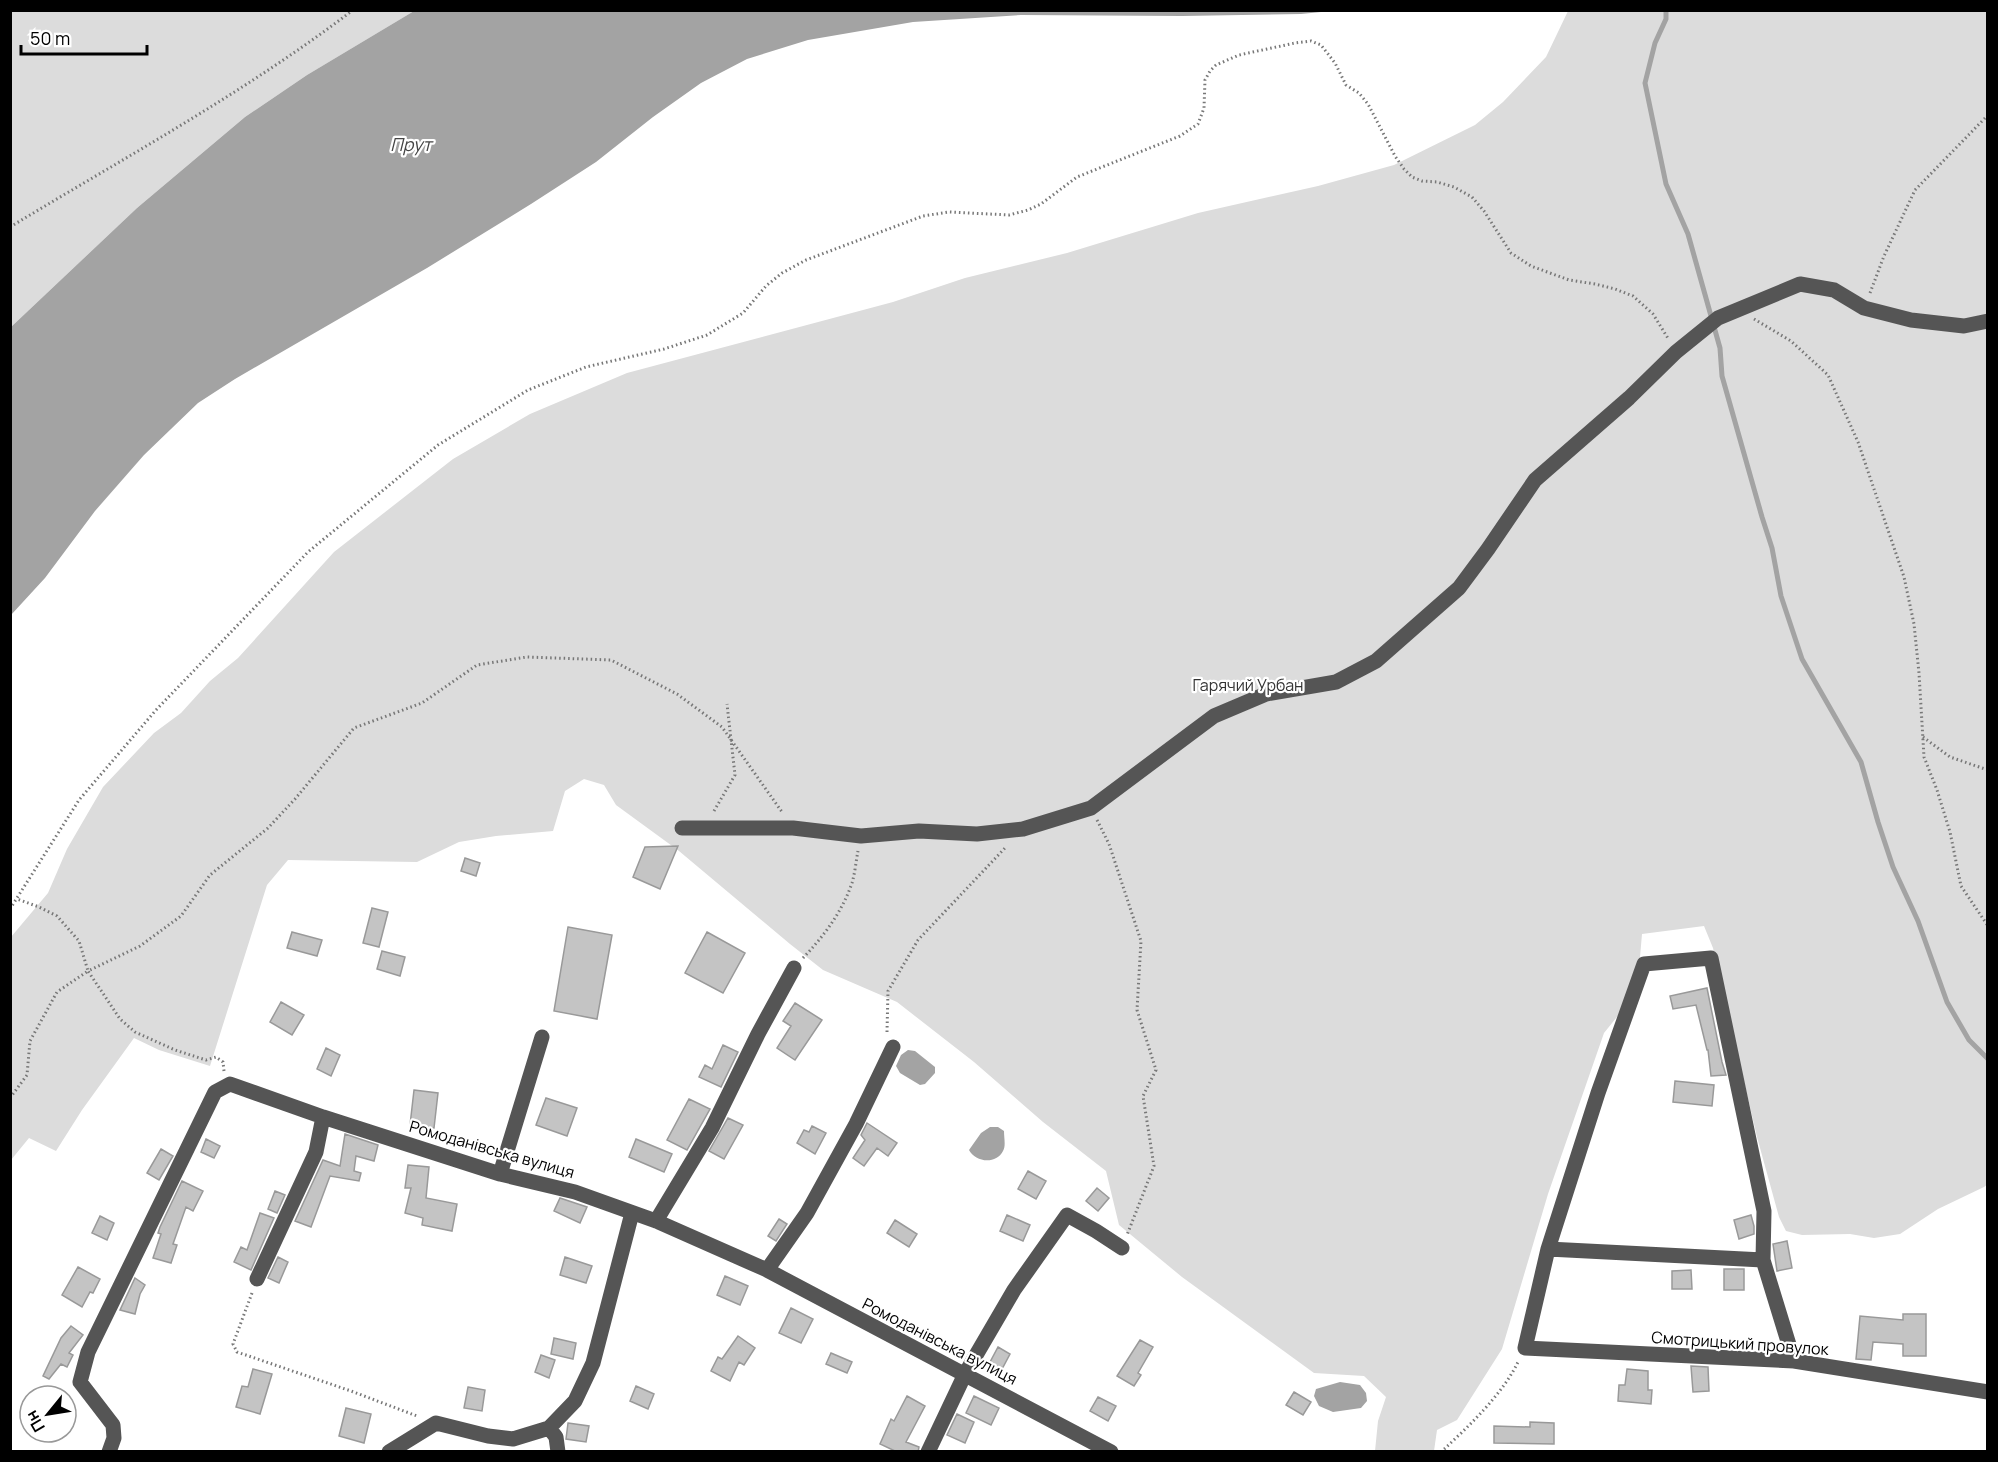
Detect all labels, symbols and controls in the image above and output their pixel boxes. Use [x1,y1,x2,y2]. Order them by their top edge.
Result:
scale bar [21,18,147,56]
text: 50 m [30,26,70,50]
water label: Прут [390,132,435,156]
park label: Гарячий Урбан [1192,674,1304,696]
street label: Ромоданівська вулиця [407,1115,577,1183]
street label: Ромоданівська вулиця [859,1292,1021,1390]
street label: Смотрицький провулок [1651,1326,1830,1360]
north arrow [18,1384,78,1444]
text: Пн [20,1407,50,1436]

